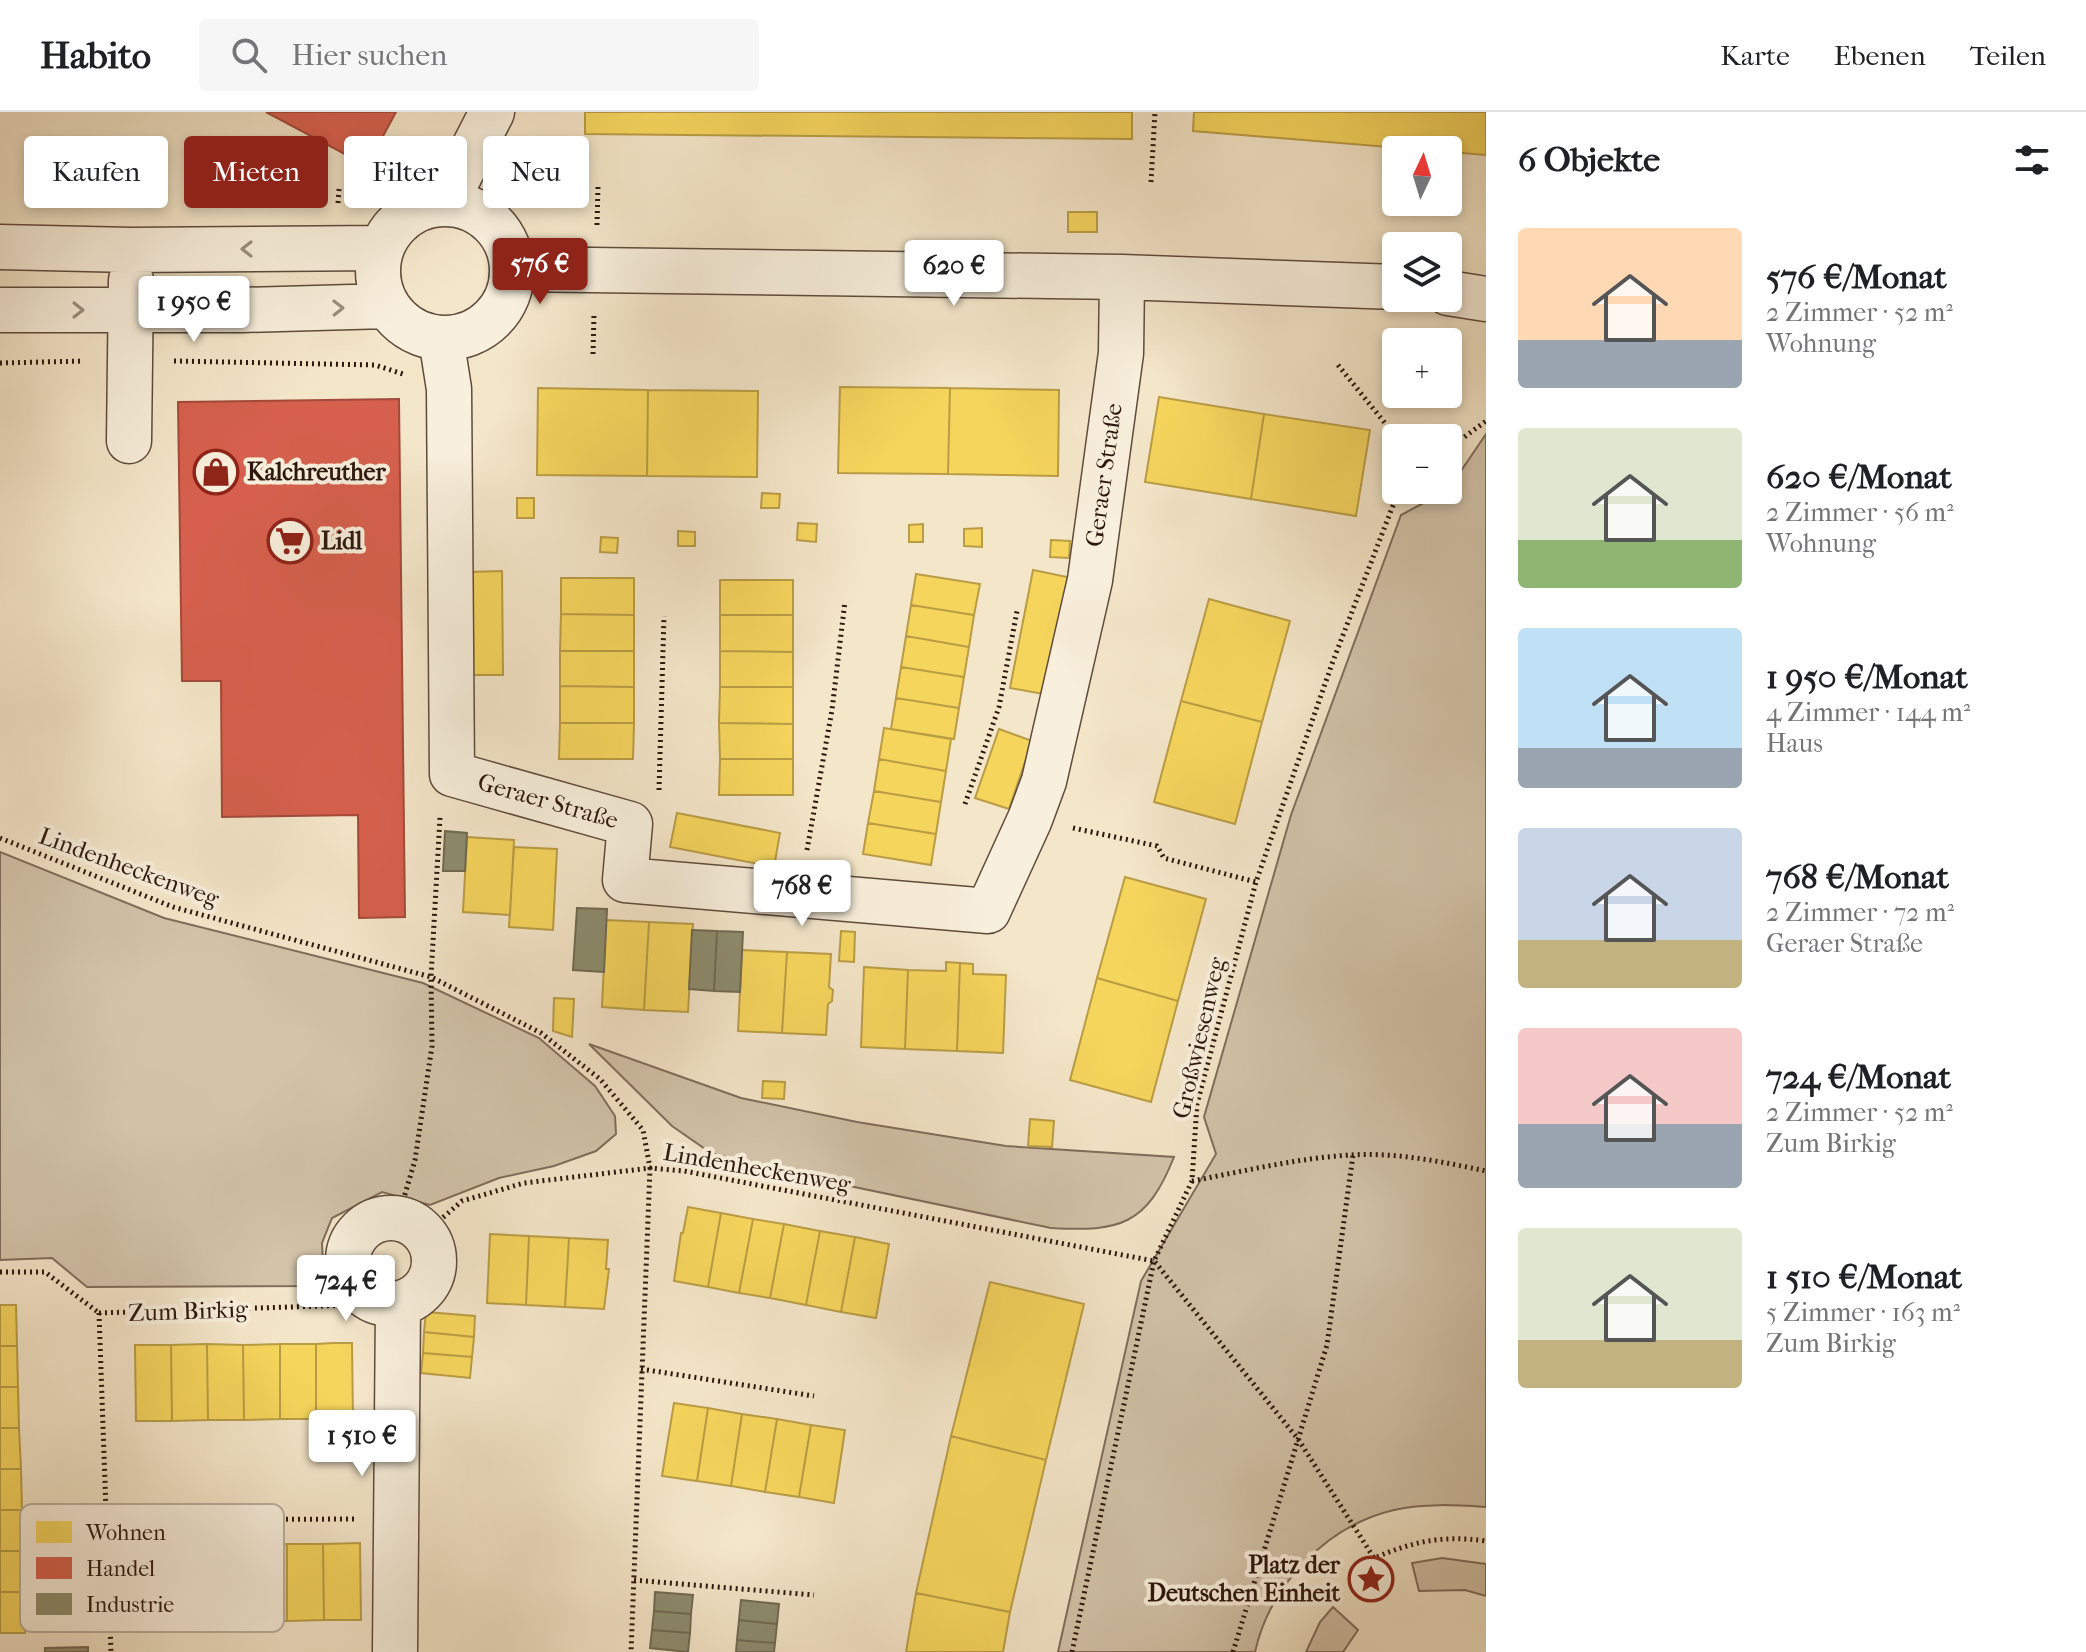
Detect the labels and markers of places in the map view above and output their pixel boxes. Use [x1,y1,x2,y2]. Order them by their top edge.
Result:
pin: 576 € [484,238,596,306]
pin: 620 € [898,240,1010,308]
pin: 1 950 € [120,276,268,344]
shop icon: Kalchreuther [192,448,240,496]
place label: Kalchreuther [247,458,386,486]
supermarket icon: Lidl [266,517,314,565]
place label: Lidl [321,527,362,555]
pin: 768 € [746,860,858,928]
pin: 724 € [290,1255,402,1323]
pin: 1 510 € [288,1410,436,1478]
place label: Platz der Deutschen Einheit [1148,1551,1341,1607]
place icon: Platz der Deutschen Einheit [1347,1555,1395,1603]

